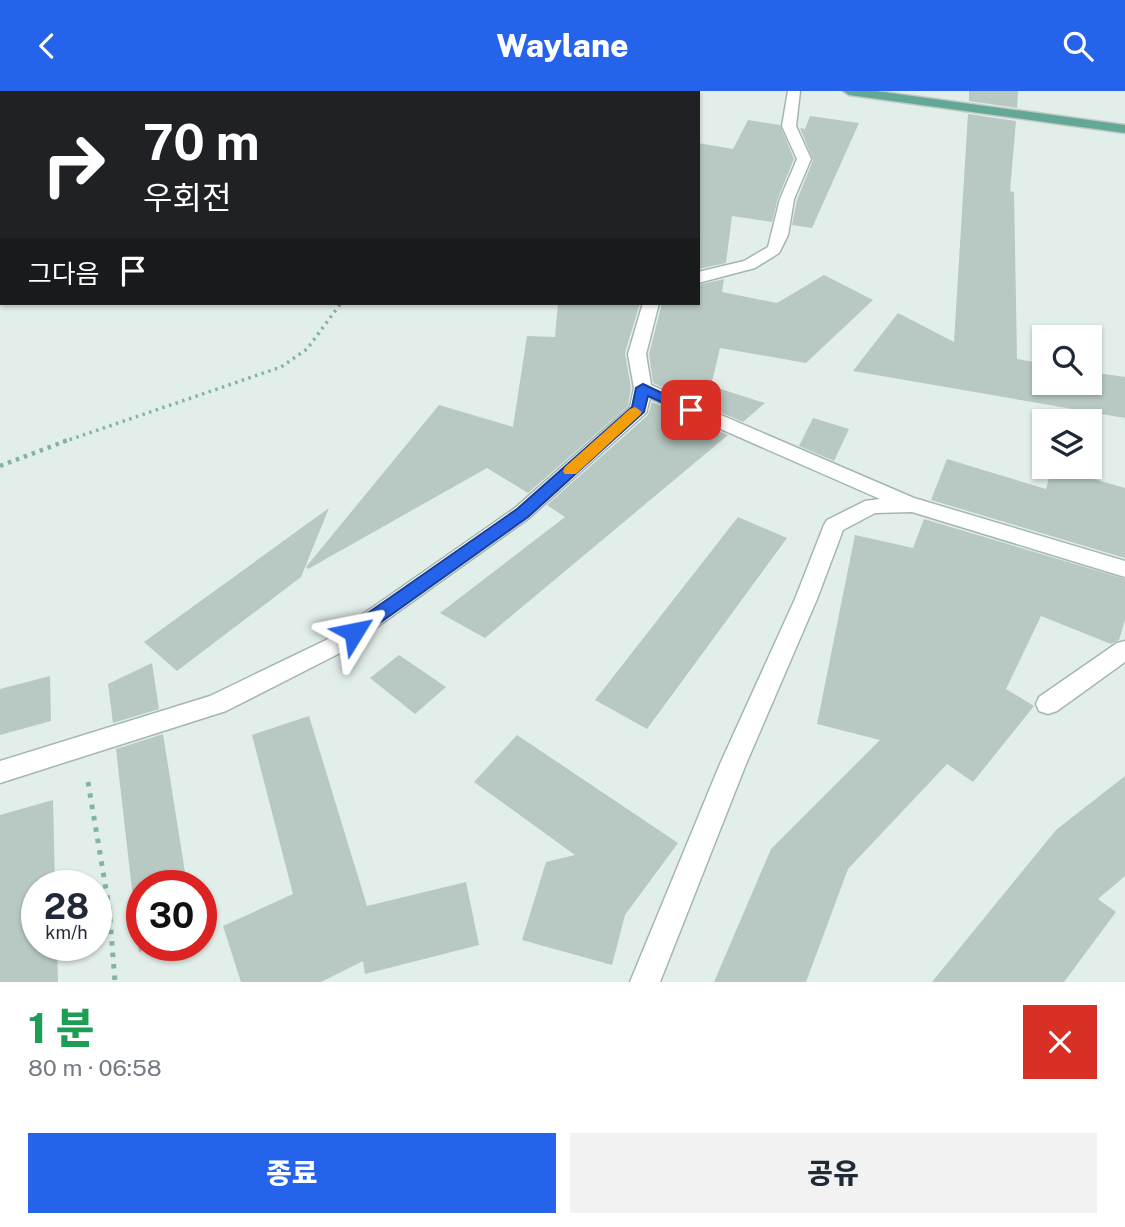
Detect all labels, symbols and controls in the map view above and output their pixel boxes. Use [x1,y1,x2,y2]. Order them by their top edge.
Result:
icon: back [28,27,66,65]
text: Waylane [496,27,629,64]
icon: search [1059,27,1097,65]
text: 70 m [143,113,260,171]
icon: right [28,119,119,210]
text: 우회전 [143,179,231,216]
icon: arrive [114,252,152,290]
text: 그다음 [28,258,100,289]
map controls [1032,325,1102,479]
button: search [1032,325,1102,395]
pin [661,380,721,440]
icon: arrive [672,391,710,429]
button: layers [1032,409,1102,479]
position arrow [317,595,391,669]
speed limit sign: 30 [126,870,217,961]
text: 28 [44,886,89,927]
text: km/h [45,922,88,943]
text: 1 분 [28,1003,94,1052]
button: close [1023,1005,1097,1079]
text: 80 m · 06:58 [28,1054,162,1081]
button: 종료 [28,1133,556,1213]
button: 공유 [570,1133,1097,1213]

